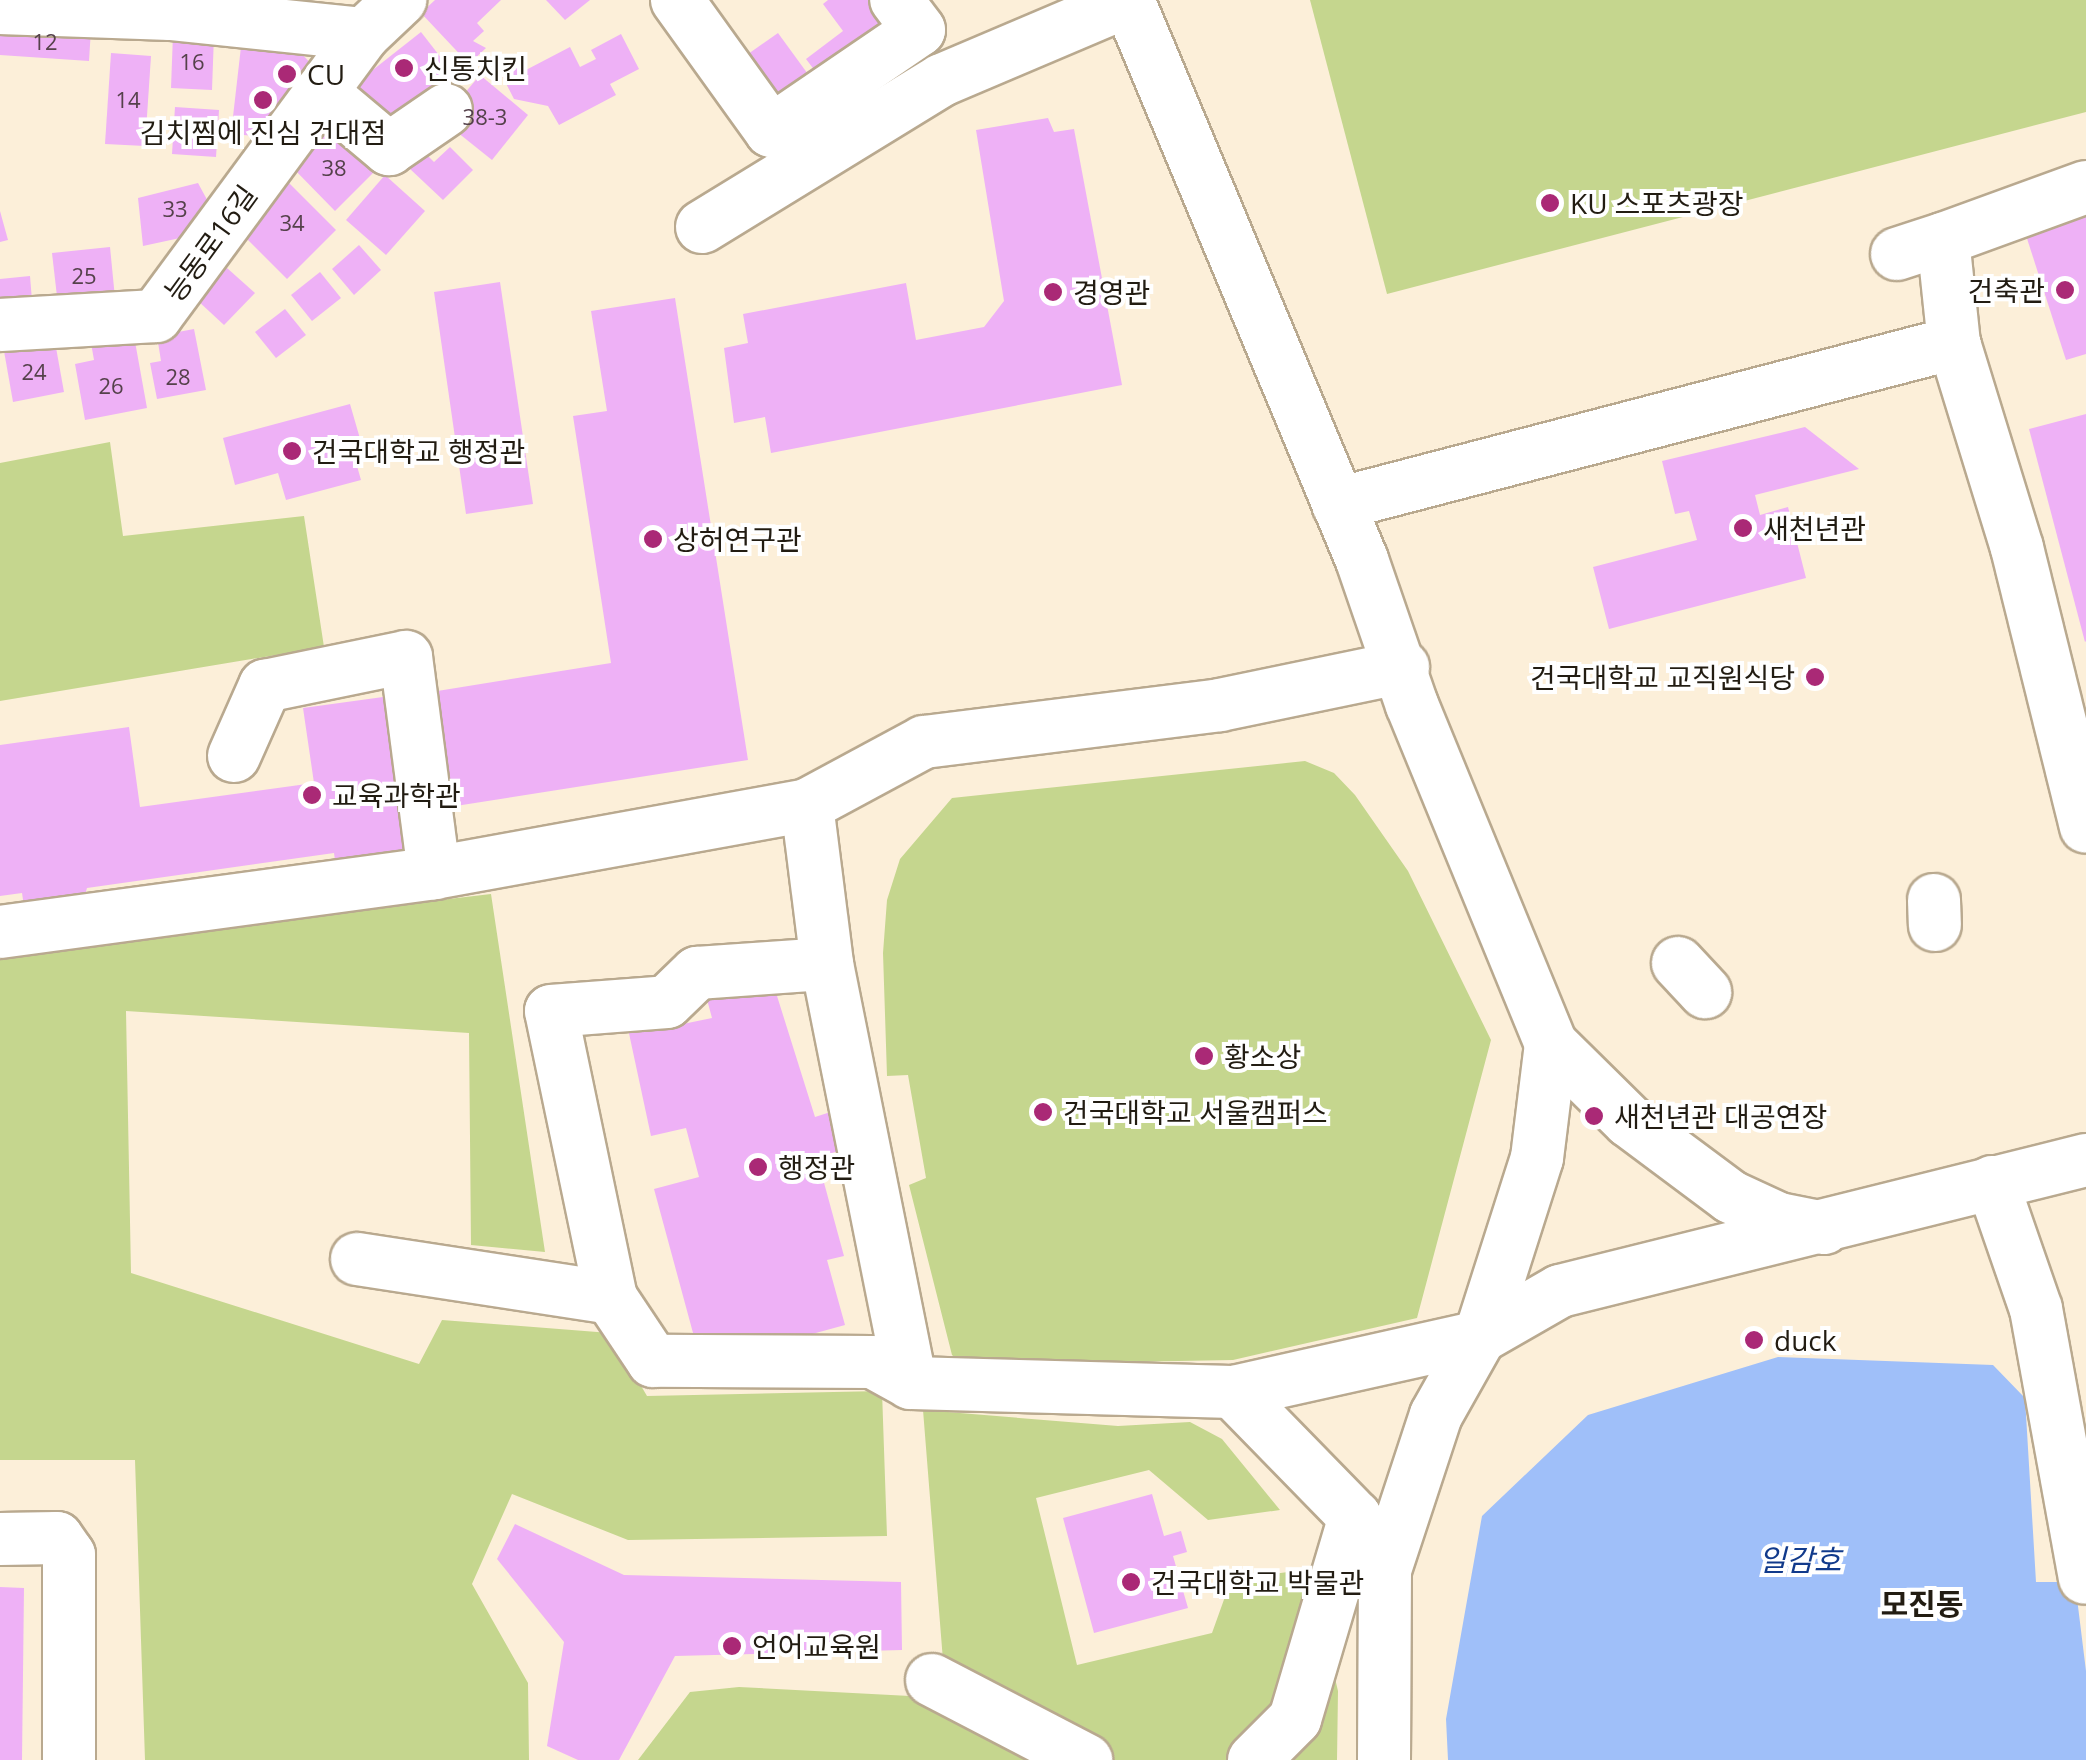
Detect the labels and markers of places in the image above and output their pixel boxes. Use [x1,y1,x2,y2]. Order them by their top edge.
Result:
place label: 신통치킨 [424,51,527,85]
place label: CU [307,57,345,91]
marker: 신통치킨 [393,57,415,79]
marker: CU [276,63,298,85]
marker: 김치찜에 진심 건대점 [252,89,274,111]
place label: 김치찜에 진심 건대점 [140,115,386,149]
place label: KU 스포츠광장 [1570,186,1744,220]
marker: KU 스포츠광장 [1539,192,1561,214]
place label: 건축관 [1968,273,2045,307]
place label: 경영관 [1073,275,1150,309]
marker: 건축관 [2054,279,2076,301]
marker: 경영관 [1042,281,1064,303]
place label: 건국대학교 행정관 [312,434,525,468]
marker: 건국대학교 행정관 [281,440,303,462]
place label: 새천년관 [1763,511,1866,545]
marker: 새천년관 [1732,517,1754,539]
place label: 상허연구관 [673,522,802,556]
marker: 상허연구관 [642,528,664,550]
place label: 건국대학교 교직원식당 [1530,660,1795,694]
marker: 건국대학교 교직원식당 [1804,666,1826,688]
place label: 교육과학관 [332,778,461,812]
marker: 교육과학관 [301,784,323,806]
place label: 황소상 [1224,1039,1301,1073]
marker: 황소상 [1193,1045,1215,1067]
place label: 건국대학교 서울캠퍼스 [1063,1095,1328,1129]
place label: 새천년관 대공연장 [1614,1099,1827,1133]
marker: 건국대학교 서울캠퍼스 [1032,1101,1054,1123]
marker: 새천년관 대공연장 [1583,1105,1605,1127]
place label: 행정관 [778,1150,855,1184]
marker: 행정관 [747,1156,769,1178]
place label: duck [1774,1323,1836,1357]
marker: duck [1743,1329,1765,1351]
place label: 건국대학교 박물관 [1151,1565,1364,1599]
marker: 건국대학교 박물관 [1120,1571,1142,1593]
place label: 언어교육원 [752,1629,881,1663]
marker: 언어교육원 [721,1635,743,1657]

